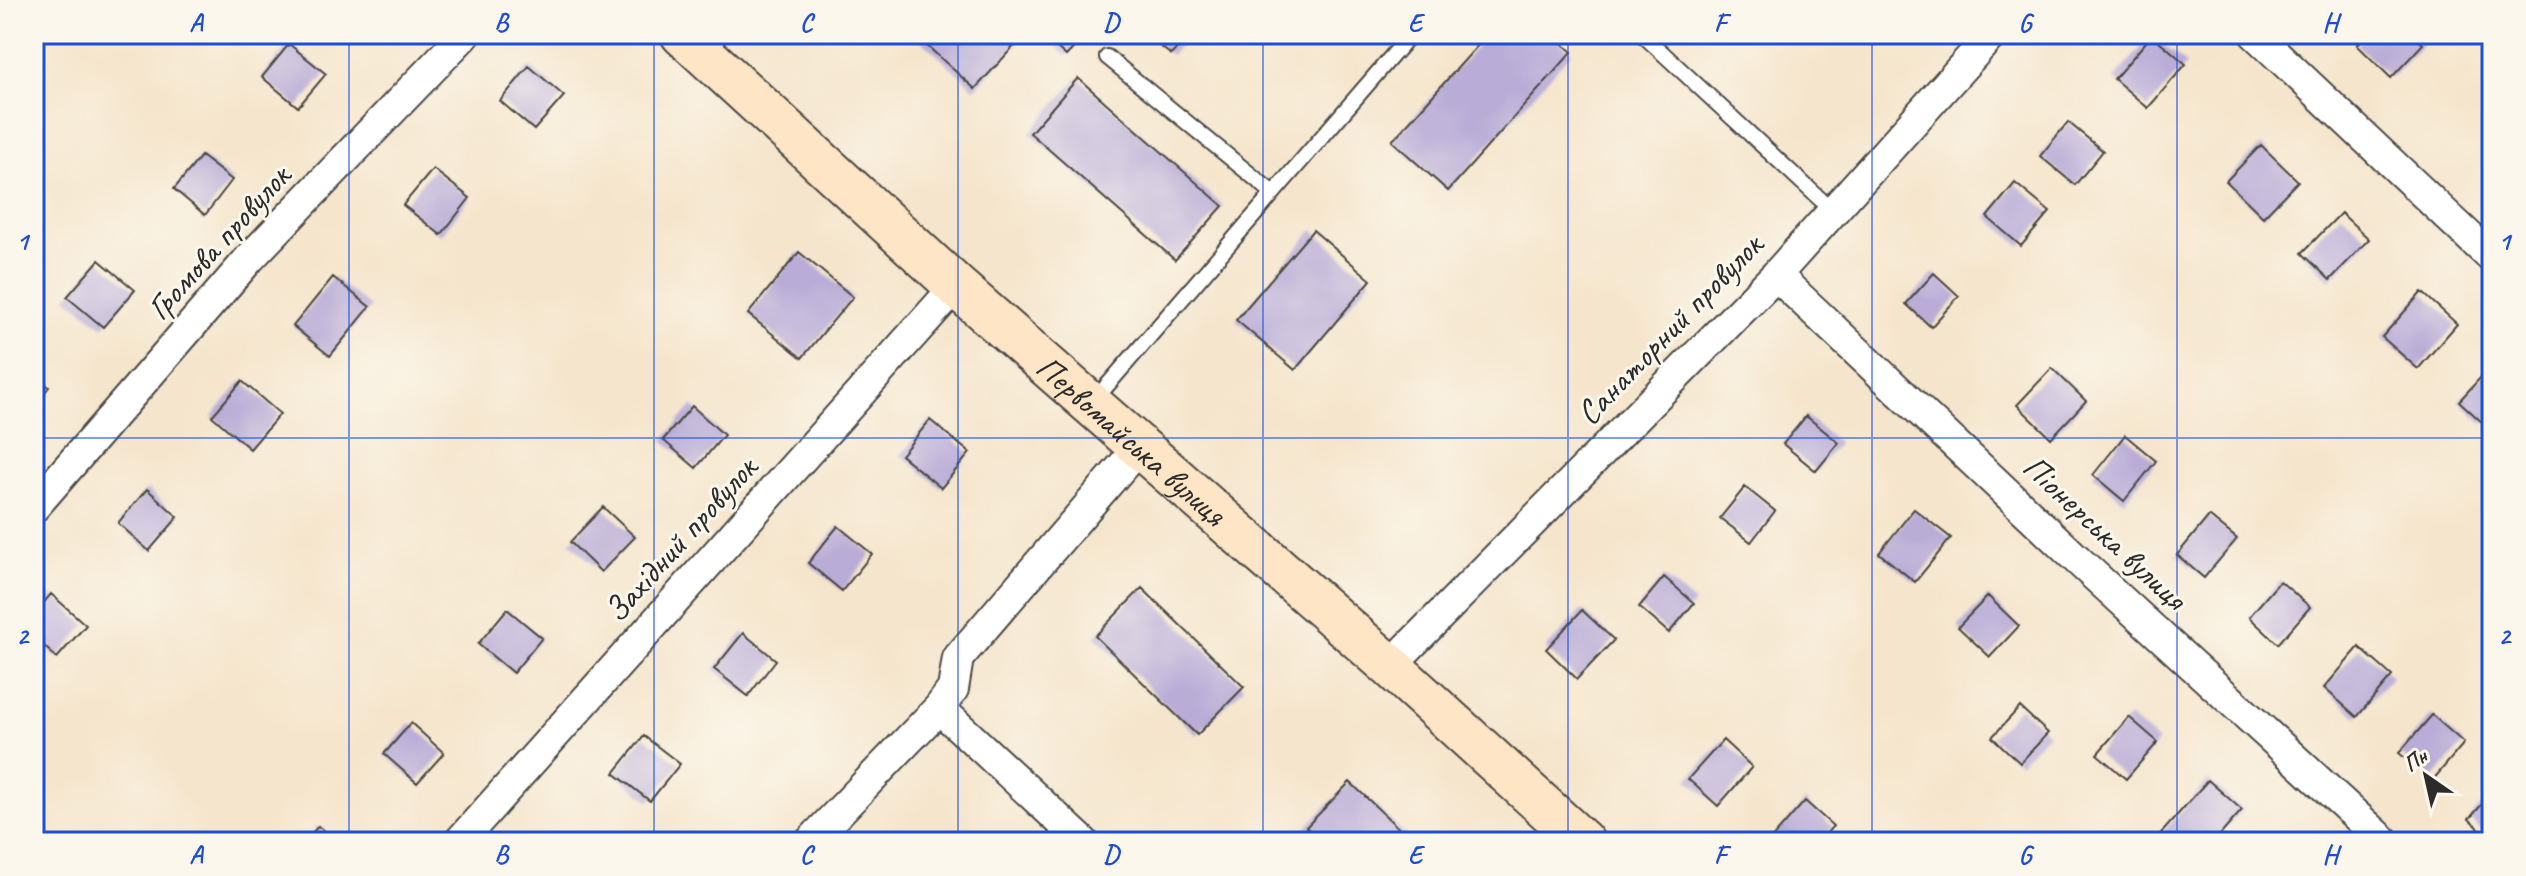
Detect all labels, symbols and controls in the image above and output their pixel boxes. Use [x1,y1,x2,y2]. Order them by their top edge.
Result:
text: A [189,6,204,39]
text: B [494,6,510,39]
text: C [800,6,816,39]
text: D [1103,6,1121,39]
text: E [1408,6,1426,39]
text: F [1714,6,1732,39]
text: G [2019,6,2035,39]
text: H [2323,6,2343,39]
street label: Громова провулок [137,154,301,329]
street label: Санаторний провулок [1567,222,1773,434]
text: 1 [16,225,31,258]
text: 1 [2498,225,2513,258]
street label: Первомайська вулиця [1028,345,1237,536]
street label: Західний провулок [594,445,767,631]
street label: Піонерська вулиця [2014,445,2198,620]
text: 2 [16,619,30,652]
text: 2 [2498,619,2512,652]
north arrow [2386,736,2466,816]
text: Пн [2398,741,2434,778]
text: A [189,838,204,871]
text: B [494,838,510,871]
text: C [800,838,816,871]
text: D [1103,838,1121,871]
text: E [1408,838,1426,871]
text: F [1714,838,1732,871]
text: G [2019,838,2035,871]
text: H [2323,838,2343,871]

